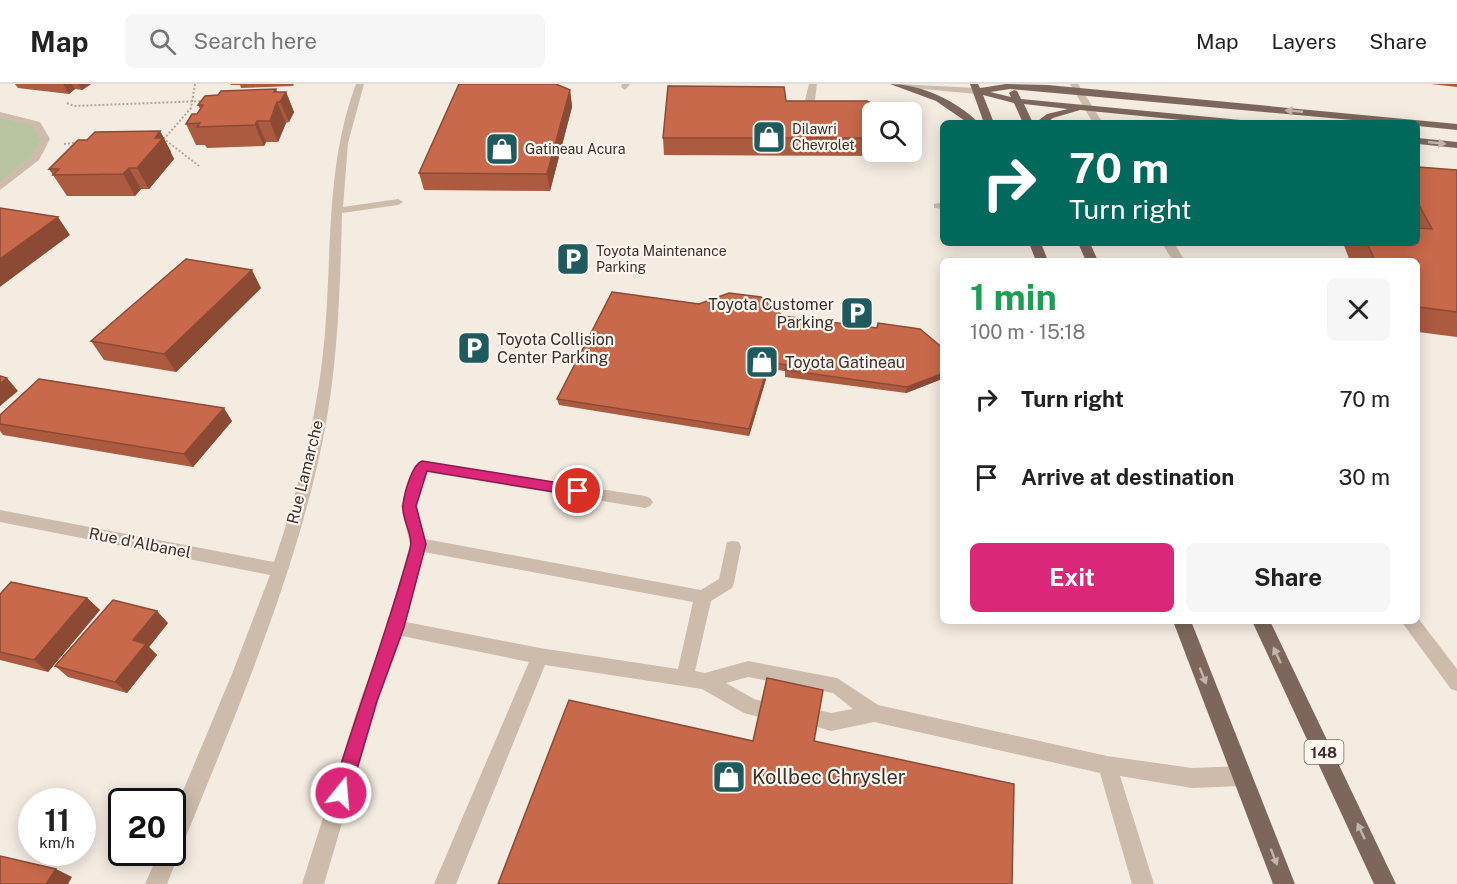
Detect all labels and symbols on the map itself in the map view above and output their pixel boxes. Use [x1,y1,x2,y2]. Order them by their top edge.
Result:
one-way arrow [1285,106,1304,116]
shop icon: Dilawri Chevrolet [751,119,787,155]
place label: Dilawri Chevrolet [792,121,855,153]
shop icon: Gatineau Acura [484,131,520,167]
one-way arrow [1428,138,1447,148]
place label: Gatineau Acura [525,141,625,157]
parking icon: Toyota Maintenance Parking [555,241,591,277]
place label: Toyota Maintenance Parking [596,243,727,275]
place label: Toyota Customer Parking [708,295,834,332]
parking icon: Toyota Customer Parking [839,295,875,331]
parking icon: Toyota Collision Center Parking [456,330,492,366]
place label: Toyota Collision Center Parking [497,330,614,367]
shop icon: Toyota Gatineau [744,344,780,380]
place label: Toyota Gatineau [785,353,905,372]
street label: Rue Lamarche [283,418,327,526]
pin [552,465,603,516]
street label: Rue d'Albanel [87,524,193,562]
one-way arrow [1273,646,1282,663]
one-way arrow [1198,667,1208,685]
road number: 148 [1304,740,1344,764]
shop icon: Kollbec Chrysler [711,759,747,795]
position arrow [309,761,373,825]
place label: Kollbec Chrysler [752,765,906,789]
speed limit sign: 20 [108,788,186,866]
one-way arrow [1356,822,1365,839]
one-way arrow [1269,848,1279,866]

